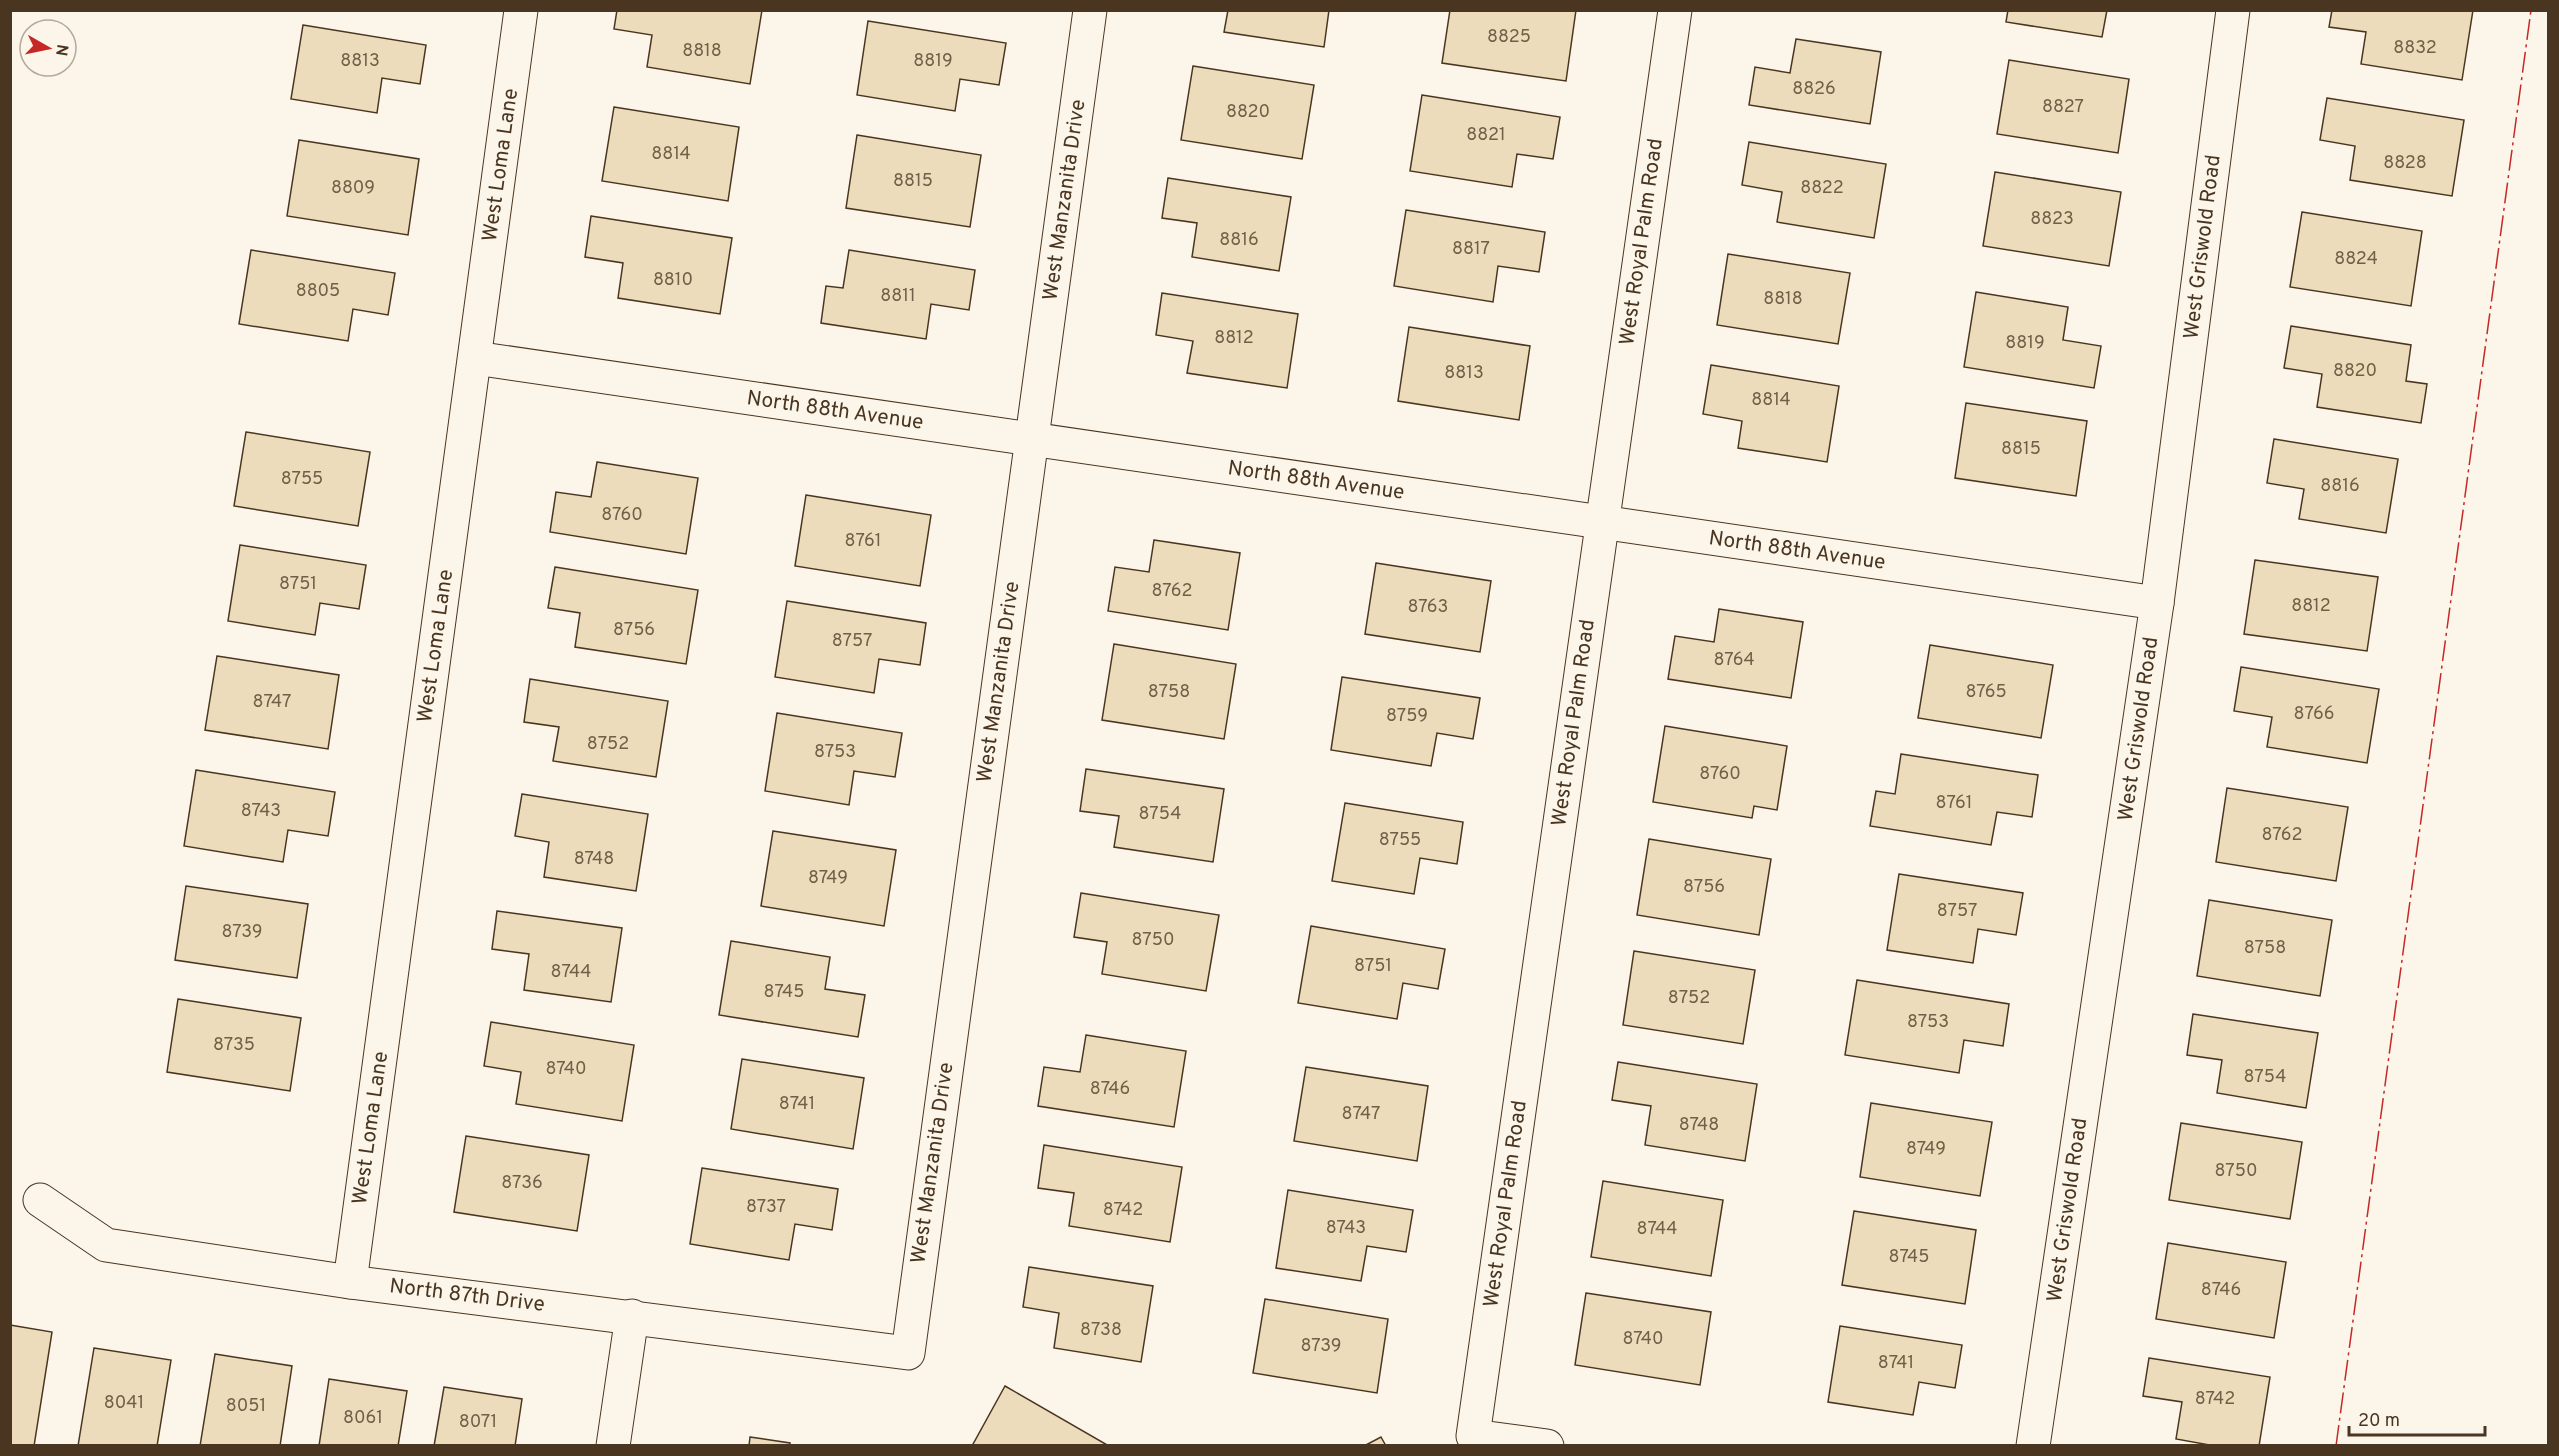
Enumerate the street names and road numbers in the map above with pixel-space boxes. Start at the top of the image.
street label: West Loma Lane [477,87,525,243]
street label: West Manzanita Drive [1038,98,1092,302]
street label: West Royal Palm Road [1614,137,1670,347]
street label: West Griswold Road [2178,153,2228,341]
street label: North 88th Avenue [745,385,925,437]
street label: North 88th Avenue [1226,455,1406,507]
street label: North 88th Avenue [1707,525,1887,577]
street label: West Loma Lane [412,568,460,724]
street label: West Manzanita Drive [972,580,1026,784]
street label: West Royal Palm Road [1546,618,1602,828]
street label: West Griswold Road [2113,635,2165,823]
street label: West Loma Lane [347,1050,395,1206]
street label: West Manzanita Drive [906,1061,960,1265]
street label: West Royal Palm Road [1478,1099,1534,1309]
street label: West Griswold Road [2042,1116,2094,1304]
street label: North 87th Drive [388,1273,546,1319]

